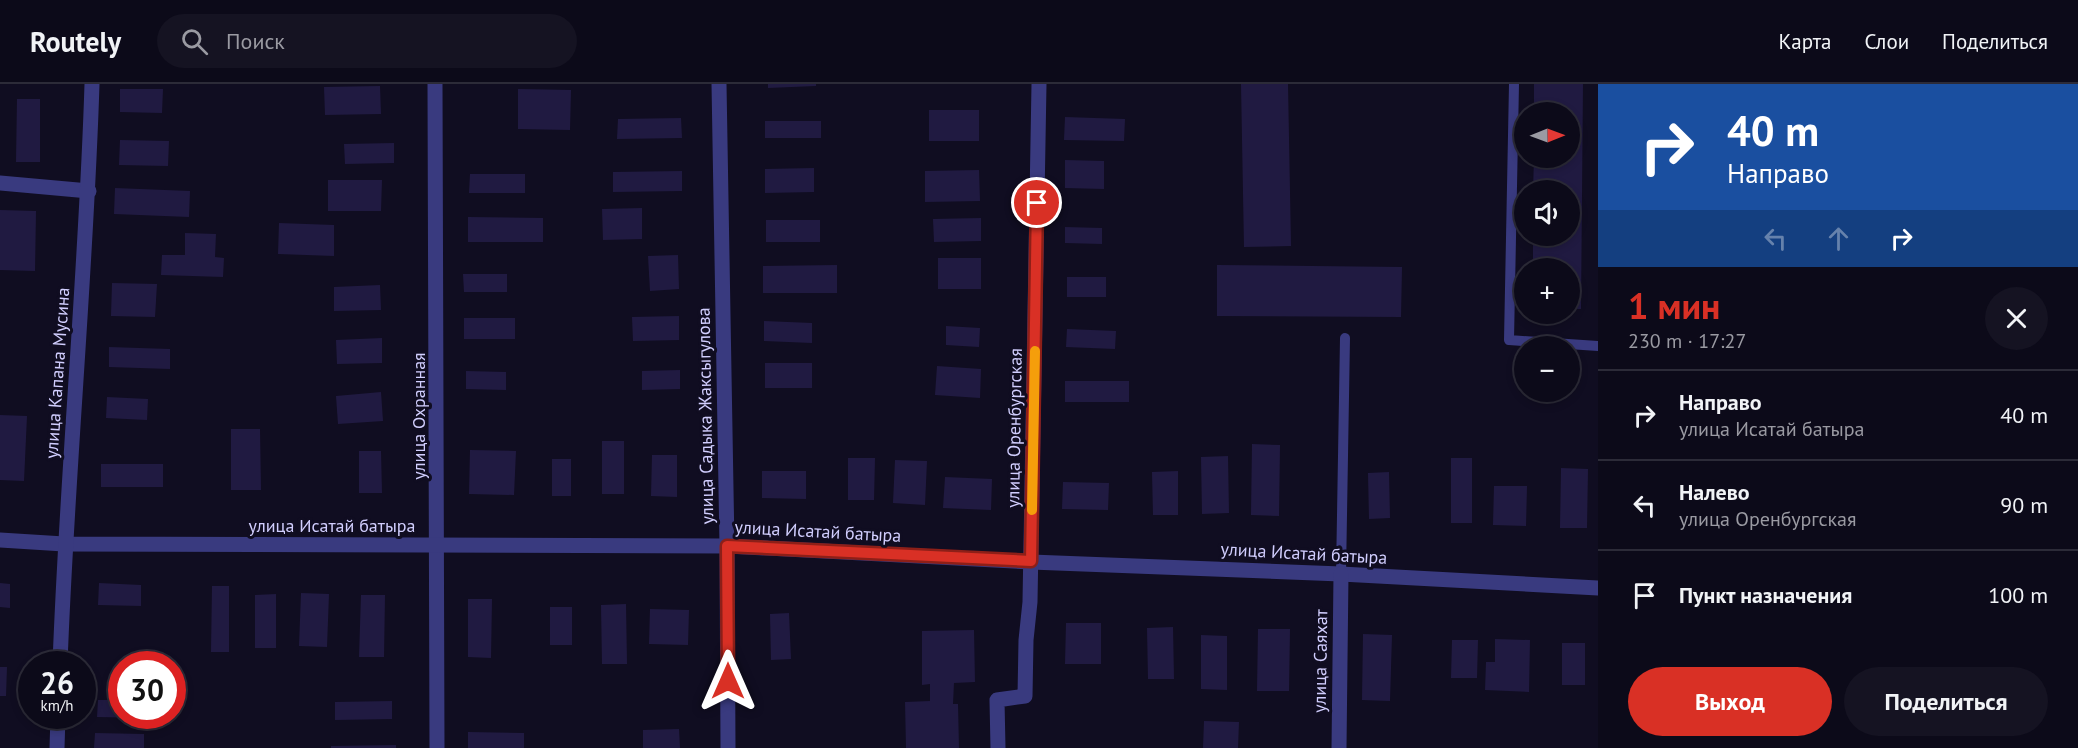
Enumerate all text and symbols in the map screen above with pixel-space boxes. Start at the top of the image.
search box [157,14,577,68]
text: Routely [30,23,121,60]
icon: search [178,25,211,58]
text: Поиск [226,27,285,55]
text: Карта [1778,28,1831,55]
text: Слои [1864,28,1909,55]
text: Поделиться [1942,28,2048,55]
north arrow [1514,102,1580,168]
map controls [1514,102,1580,402]
text: 40 m [1727,103,1819,158]
icon: right [1628,108,1706,186]
text: Направо [1727,156,1829,190]
pin [1011,177,1062,228]
button: sound [1514,180,1580,246]
icon: arrive [1020,186,1053,219]
icon: left [1759,222,1792,255]
icon: ahead [1822,222,1855,255]
icon: right [1885,222,1918,255]
button: + [1514,258,1580,324]
text: 1 мин [1628,282,1720,329]
street label: улица Капана Мусина [40,287,74,459]
button: close [1985,287,2048,350]
street label: улица Садыка Жаксыгулова [692,307,718,525]
text: 230 m · 17:27 [1628,328,1746,354]
button: − [1514,336,1580,402]
street label: улица Оренбургская [1001,348,1027,508]
street label: улица Охранная [407,352,430,480]
text: Направо [1679,388,1762,416]
icon: right [1628,399,1661,432]
text: 40 m [2000,401,2048,429]
text: улица Исатай батыра [1679,416,1864,442]
text: Налево [1679,478,1750,506]
icon: left [1628,489,1661,522]
text: 90 m [2000,491,2048,519]
text: улица Оренбургская [1679,506,1856,532]
street label: улица Исатай батыра [249,514,415,537]
street label: улица Исатай батыра [734,515,902,547]
street label: улица Исатай батыра [1220,537,1388,569]
icon: arrive [1628,579,1661,612]
text: Пункт назначения [1679,581,1852,609]
text: 100 m [1988,581,2048,609]
street label: улица Саяхат [1308,608,1332,713]
position arrow [696,649,760,713]
speed limit sign: 30 [108,651,186,729]
text: 26 [40,663,74,702]
button: Выход [1628,667,1832,736]
button: Поделиться [1844,667,2048,736]
text: km/h [41,696,73,715]

